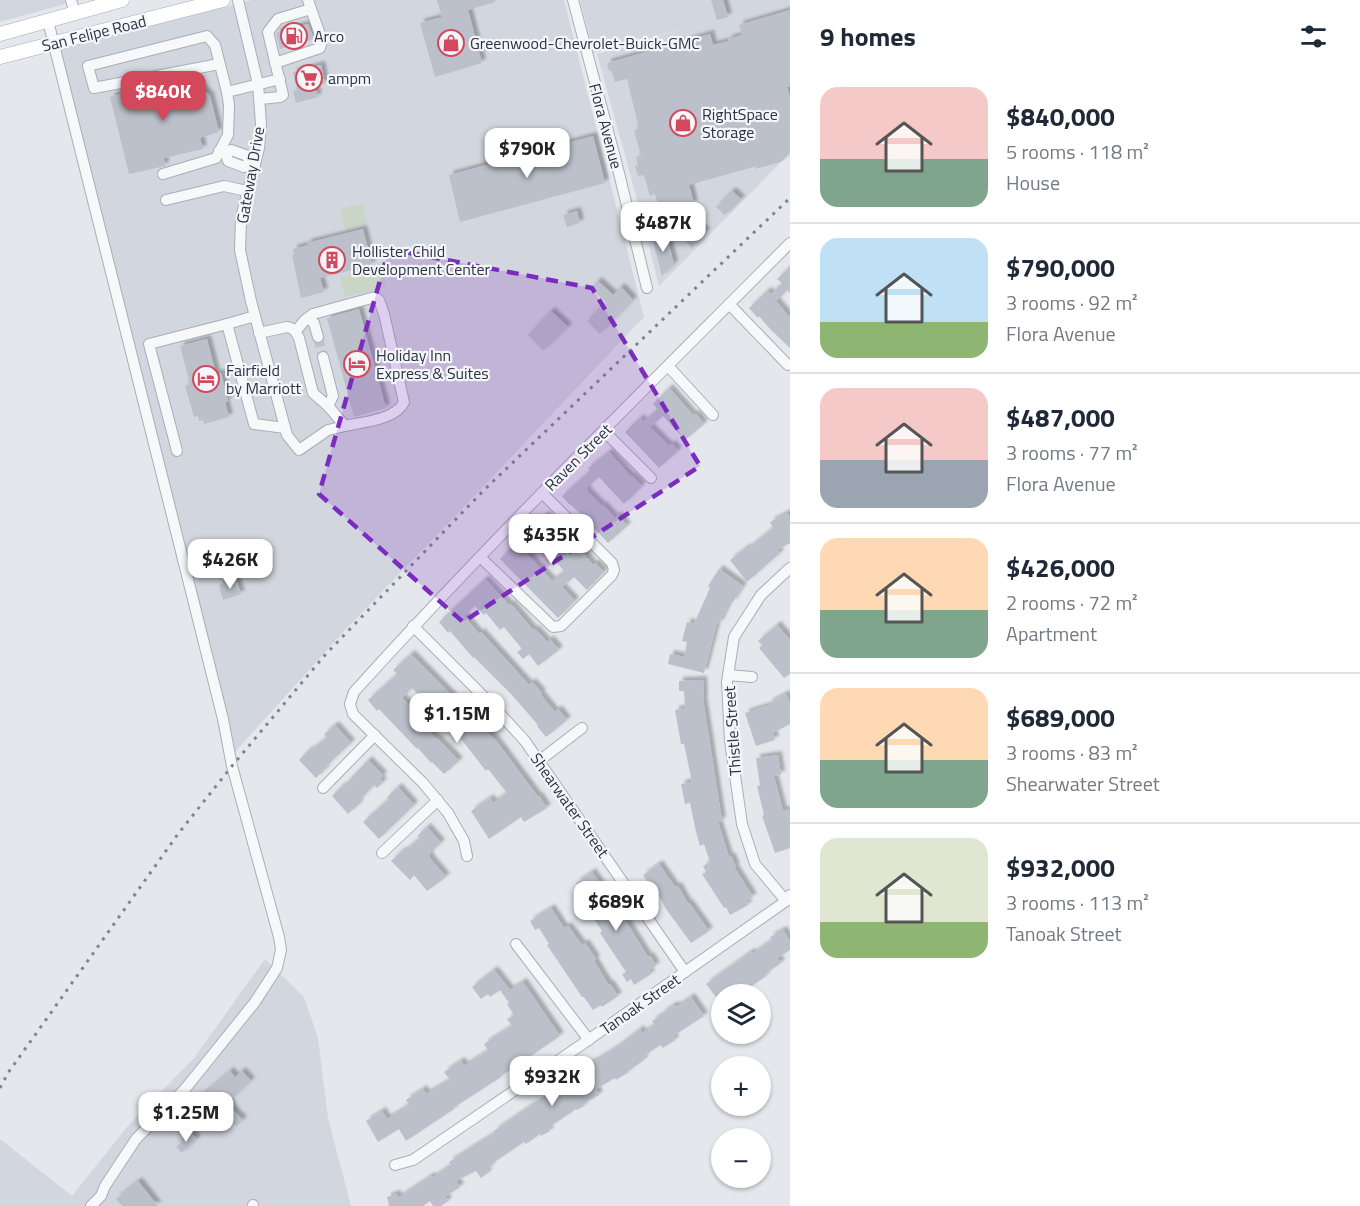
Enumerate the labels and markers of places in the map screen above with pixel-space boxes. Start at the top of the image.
fuel station icon: Arco [279,21,309,51]
place label: Arco [314,24,344,48]
shop icon: Greenwood-Chevrolet-Buick-GMC [436,28,466,58]
place label: Greenwood-Chevrolet-Buick-GMC [470,31,700,55]
supermarket icon: ampm [294,63,324,93]
place label: ampm [328,66,371,90]
pin: $840K [121,71,205,122]
place label: RightSpace Storage [702,102,778,144]
shop icon: RightSpace Storage [668,108,698,138]
pin: $790K [485,128,569,179]
pin: $487K [621,202,705,253]
place label: Hollister Child Development Center [352,239,490,281]
building icon: Hollister Child Development Center [317,245,347,275]
place label: Holiday Inn Express & Suites [376,343,489,385]
hotel icon: Holiday Inn Express & Suites [342,349,372,379]
place label: Fairfield by Marriott [226,358,302,400]
hotel icon: Fairfield by Marriott [191,364,221,394]
pin: $435K [509,514,593,565]
pin: $426K [188,539,272,590]
pin: $1.15M [408,693,506,744]
pin: $689K [574,881,658,932]
pin: $932K [510,1056,594,1107]
pin: $1.25M [137,1092,235,1143]

